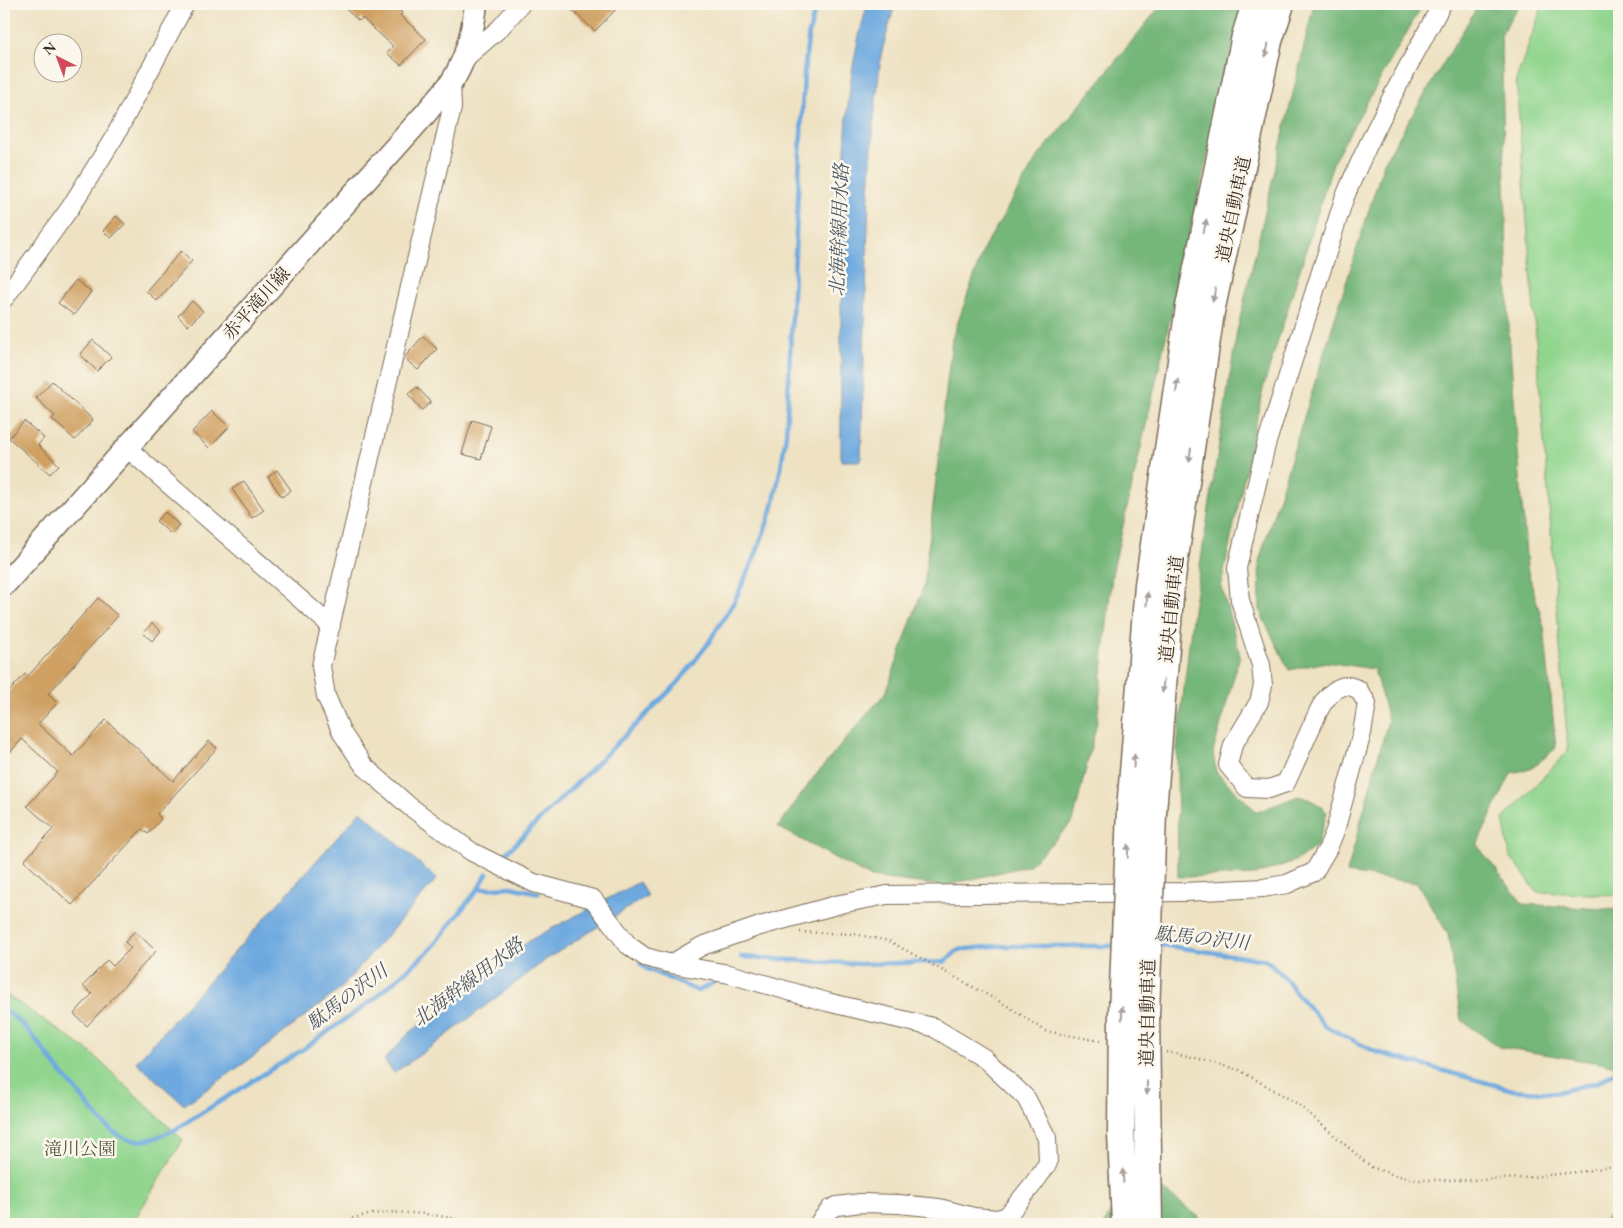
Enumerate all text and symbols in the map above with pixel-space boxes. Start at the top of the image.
north arrow [32,32,82,82]
text: N [39,37,60,59]
one-way arrow [1263,43,1271,58]
street label: 道央自動車道 [1211,154,1255,264]
water label: 北海幹線用水路 [824,161,854,297]
one-way arrow [1202,218,1210,234]
street label: 赤平滝川線 [217,262,295,344]
one-way arrow [1210,287,1218,303]
one-way arrow [1173,378,1181,394]
one-way arrow [1186,448,1194,464]
street label: 道央自動車道 [1154,554,1188,664]
one-way arrow [1143,591,1151,607]
one-way arrow [1159,679,1167,695]
one-way arrow [1130,753,1138,769]
one-way arrow [1125,842,1133,858]
water label: 駄馬の沢川 [1153,921,1253,956]
water label: 北海幹線用水路 [407,931,530,1032]
water label: 駄馬の沢川 [302,957,394,1036]
street label: 道央自動車道 [1135,959,1159,1067]
one-way arrow [1118,1005,1126,1021]
one-way arrow [1143,1080,1151,1096]
park label: 滝川公園 [44,1137,116,1160]
one-way arrow [1118,1167,1126,1183]

